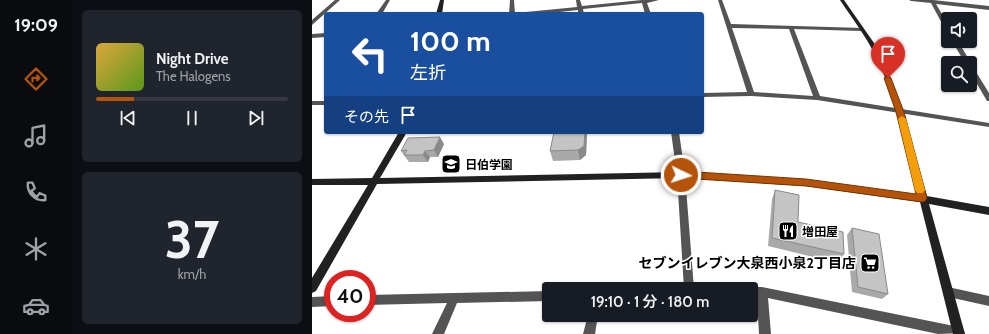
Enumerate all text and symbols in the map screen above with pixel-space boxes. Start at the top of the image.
map controls [941,12,977,92]
button: sound [941,12,977,48]
text: 19:09 [14,14,58,36]
text: 100 m [410,24,491,58]
icon: left [344,28,396,80]
pin [871,37,905,78]
icon: arrive [877,43,899,65]
text: Night Drive [156,50,229,68]
button: search [941,56,977,92]
text: 左折 [410,62,446,84]
icon: directions [22,65,50,93]
text: The Halogens [156,68,231,84]
icon: arrive [397,104,419,126]
icon: previous [117,107,139,129]
icon: pause [181,107,203,129]
icon: next [245,107,267,129]
text: その先 [344,108,389,126]
icon: music [22,122,50,150]
school or university icon: 日伯学園 [440,153,462,175]
position arrow [660,154,702,196]
place label: 日伯学園 [465,157,513,172]
icon: phone [22,178,50,206]
text: 37 [165,208,219,271]
restaurant icon: 増田屋 [777,220,799,242]
place label: 増田屋 [802,224,838,239]
icon: climate [22,235,50,263]
supermarket icon: セブンイレブン大泉西小泉2丁目店 [859,252,881,274]
place label: セブンイレブン大泉西小泉2丁目店 [639,254,856,272]
text: km/h [178,266,206,282]
speed limit sign: 40 [324,270,376,322]
icon: car [22,292,50,320]
text: 19:10 · 1 分 · 180 m [591,293,709,311]

